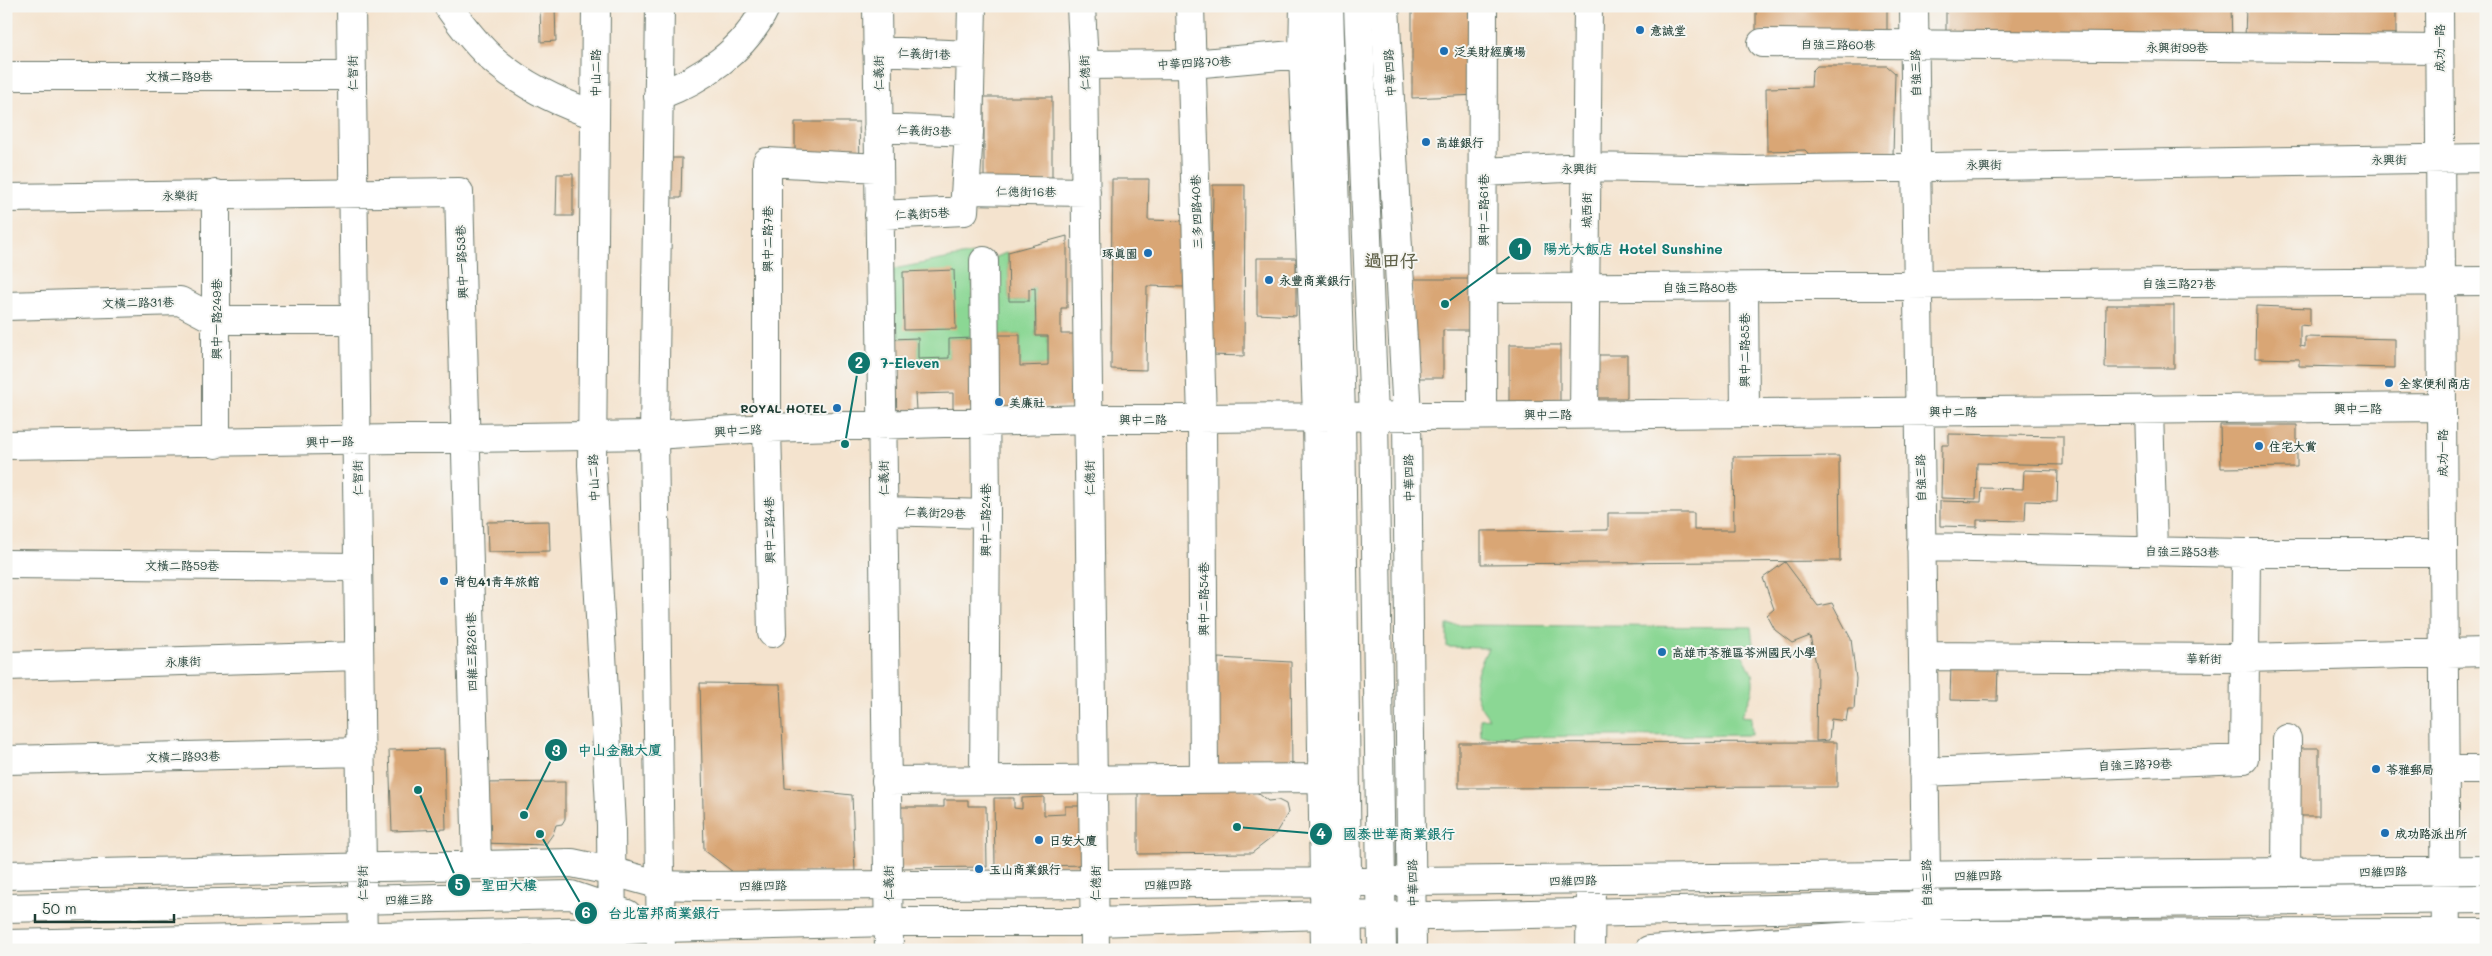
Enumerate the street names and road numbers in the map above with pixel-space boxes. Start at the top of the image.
street label: 成功一路 [2431,24,2447,72]
street label: 自強三路60巷 [1801,35,1875,53]
street label: 永興街99巷 [2146,39,2208,55]
street label: 仁義街1巷 [897,44,951,62]
street label: 中山二路 [587,49,603,97]
street label: 中華四路 [1380,49,1398,97]
street label: 自強三路 [1907,49,1923,97]
street label: 中華四路70巷 [1157,52,1231,72]
street label: 仁智街 [344,55,360,91]
street label: 仁義街 [870,55,886,91]
street label: 仁德街 [1075,55,1093,91]
street label: 文橫二路9巷 [145,68,213,84]
street label: 仁義街3巷 [896,121,952,139]
street label: 永興街 [2371,151,2407,167]
street label: 永興街 [1966,156,2002,172]
street label: 永興街 [1561,160,1597,176]
street label: 興中二路61巷 [1475,174,1491,246]
street label: 三多四路40巷 [1187,175,1205,249]
street label: 仁德街16巷 [996,182,1056,200]
street label: 永樂街 [162,187,198,203]
street label: 城西街 [1578,192,1594,228]
street label: 仁義街5巷 [894,204,950,222]
street label: 興中二路7巷 [759,206,775,272]
street label: 興中一路53巷 [452,225,470,299]
street label: 自強三路27巷 [2142,275,2216,291]
street label: 興中一路249巷 [208,279,224,359]
street label: 自強三路80巷 [1663,279,1737,295]
street label: 文橫二路31巷 [102,293,174,311]
street label: 興中二路85巷 [1736,313,1752,387]
street label: 興中二路 [2334,400,2382,416]
street label: 興中二路 [1929,403,1977,419]
street label: 興中二路 [1524,406,1572,422]
street label: 興中二路 [1119,411,1167,427]
street label: 興中二路 [714,421,762,439]
street label: 成功一路 [2434,429,2450,477]
street label: 興中一路 [306,433,354,449]
street label: 中山二路 [584,454,602,502]
street label: 中華四路 [1400,454,1416,502]
street label: 自強三路 [1912,454,1928,502]
street label: 仁智街 [349,460,365,496]
street label: 仁義街 [875,460,891,496]
street label: 仁德街 [1081,460,1097,496]
street label: 興中二路24巷 [977,483,993,557]
street label: 興中二路4巷 [760,496,778,564]
street label: 仁義街29巷 [904,503,966,521]
street label: 自強三路53巷 [2145,542,2219,560]
street label: 文橫二路59巷 [145,557,219,573]
street label: 興中二路54巷 [1195,562,1211,636]
street label: 四維三路261巷 [462,612,480,692]
street label: 華新街 [2186,650,2222,666]
street label: 永康街 [165,652,201,670]
street label: 文橫二路93巷 [146,747,220,765]
street label: 自強三路79巷 [2098,755,2172,773]
street label: 中華四路 [1404,859,1420,907]
street label: 自強三路 [1918,859,1934,907]
street label: 四維四路 [2359,863,2407,879]
street label: 仁智街 [354,865,370,901]
street label: 仁義街 [880,865,896,901]
street label: 仁德街 [1087,865,1103,901]
street label: 四維四路 [1954,867,2002,883]
street label: 四維四路 [1549,872,1597,888]
street label: 四維四路 [1144,876,1192,892]
street label: 四維四路 [739,877,787,893]
street label: 四維三路 [385,891,433,907]

